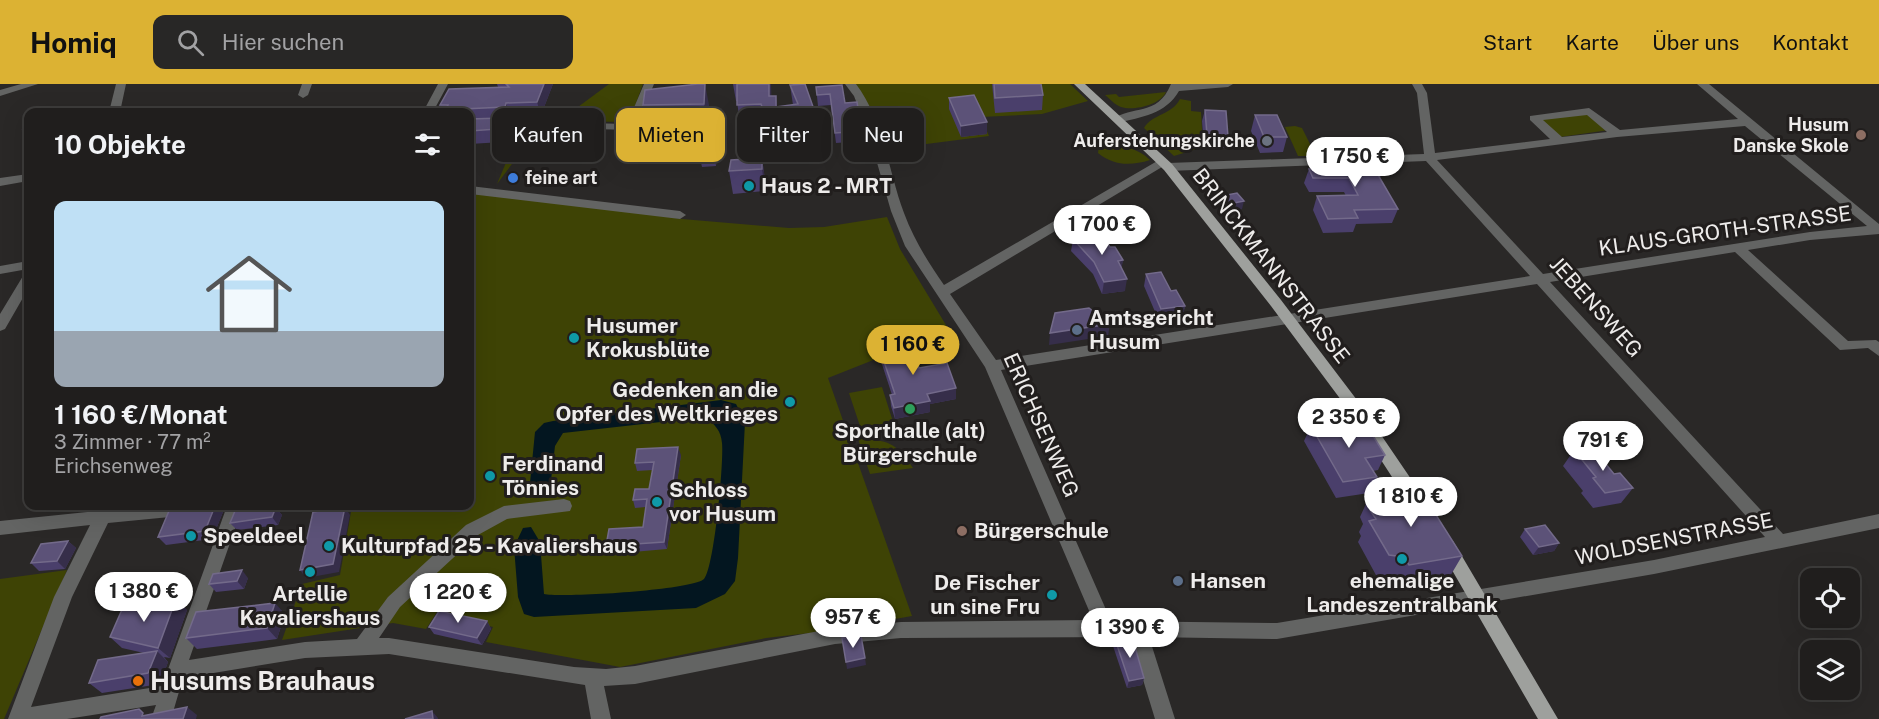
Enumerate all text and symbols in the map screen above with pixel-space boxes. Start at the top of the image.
search box [153,15,573,69]
text: Homiq [30,26,117,59]
icon: search [174,26,207,59]
text: Hier suchen [222,29,344,55]
text: Start [1483,30,1532,55]
text: Karte [1565,30,1619,55]
text: Über uns [1652,30,1739,55]
text: Kontakt [1772,30,1849,55]
chip: Kaufen [492,108,604,162]
chip: Mieten [616,108,725,162]
chip: Filter [737,108,831,162]
chip: Neu [843,108,924,162]
place label: Husum Danske Skole [1733,114,1849,156]
icon: filters [411,128,444,161]
marker: Husum Danske Skole [1854,128,1868,142]
text: 10 Objekte [54,129,186,160]
place label: Auferstehungskirche [1073,130,1255,151]
marker: Auferstehungskirche [1260,134,1274,148]
pin: 1 750 € [1300,137,1410,188]
text: 1 750 € [1320,144,1390,168]
street label: BRINCKMANNSTRASSE [1188,163,1355,368]
place label: feine art [525,167,597,188]
marker: feine art [506,171,520,185]
place label: Haus 2 - MRT [761,173,892,198]
marker: Haus 2 - MRT [742,179,756,193]
street label: KLAUS-GROTH-STRASSE [1597,200,1853,261]
pin: 1 700 € [1047,205,1157,256]
text: 1 700 € [1068,212,1136,236]
icon: home [195,240,303,348]
street label: JEBENSWEG [1545,251,1648,362]
place label: Amtsgericht Husum [1089,305,1214,354]
place label: Husumer Krokusblüte [586,313,710,362]
marker: Amtsgericht Husum [1070,323,1084,337]
pin: 1 160 € [858,325,968,376]
marker: Husumer Krokusblüte [567,331,581,345]
text: 1 160 € [880,332,946,356]
street label: ERICHSENWEG [998,349,1084,501]
place label: Gedenken an die Opfer des Weltkrieges [555,377,778,426]
marker: Gedenken an die Opfer des Weltkrieges [783,395,797,409]
pin: 2 350 € [1294,398,1404,449]
text: 1 160 €/Monat [54,399,228,430]
marker: Sporthalle (alt) Bürgerschule [903,402,917,416]
text: 2 350 € [1312,405,1386,429]
place label: Sporthalle (alt) Bürgerschule [834,418,986,467]
pin: 791 € [1561,421,1645,472]
text: 791 € [1577,428,1629,452]
text: 3 Zimmer · 77 m² [54,430,211,454]
place label: Ferdinand Tönnies [502,451,603,500]
text: Erichsenweg [54,454,173,478]
marker: Ferdinand Tönnies [483,469,497,483]
place label: Schloss vor Husum [669,477,776,526]
pin: 1 810 € [1356,477,1466,528]
text: 1 810 € [1378,484,1444,508]
marker: Schloss vor Husum [650,495,664,509]
street label: WOLDSENSTRASSE [1573,507,1775,570]
place label: Bürgerschule [974,518,1109,543]
place label: Speeldeel [203,523,305,548]
marker: Bürgerschule [955,524,969,538]
marker: Speeldeel [184,529,198,543]
place label: Kulturpfad 25 - Kavaliershaus [341,533,638,558]
marker: Kulturpfad 25 - Kavaliershaus [322,539,336,553]
marker: ehemalige Landeszentralbank [1395,552,1409,566]
marker: Artellie Kavaliershaus [303,565,317,579]
place label: Hansen [1190,568,1266,593]
place label: ehemalige Landeszentralbank [1306,568,1498,617]
map controls [1800,568,1860,700]
button: locate [1800,568,1860,628]
place label: De Fischer un sine Fru [930,570,1040,619]
pin: 1 380 € [89,572,199,623]
pin: 1 220 € [403,573,513,624]
marker: Hansen [1171,574,1185,588]
text: 1 380 € [109,579,179,603]
text: 1 220 € [424,580,492,604]
place label: Artellie Kavaliershaus [240,581,380,630]
marker: De Fischer un sine Fru [1045,588,1059,602]
pin: 957 € [811,598,895,649]
text: 957 € [825,605,881,629]
pin: 1 390 € [1075,608,1185,659]
text: 1 390 € [1095,615,1165,639]
button: layers [1800,640,1860,700]
place label: Husums Brauhaus [150,665,375,696]
marker: Husums Brauhaus [131,674,145,688]

